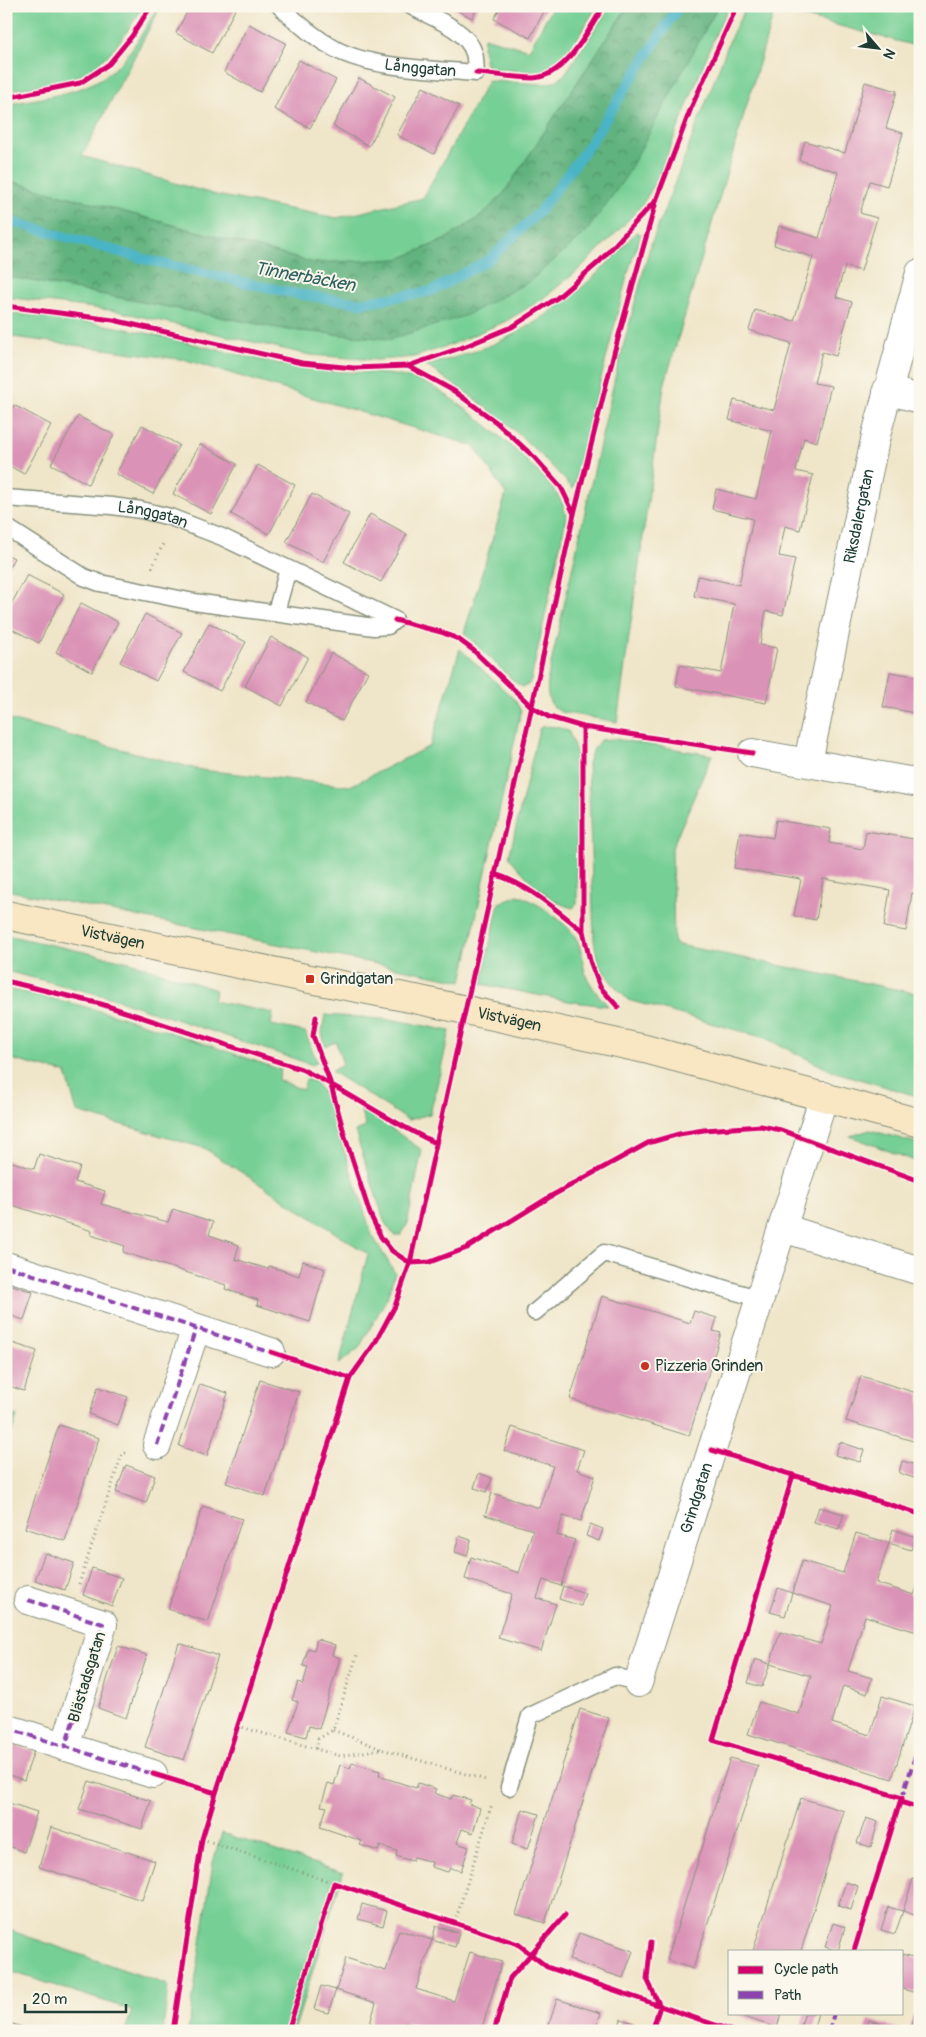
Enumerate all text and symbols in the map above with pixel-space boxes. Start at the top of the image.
north arrow [854,22,904,72]
text: N [879,46,899,62]
street label: Långgatan [383,54,457,81]
water label: Tinnerbäcken [253,257,358,297]
street label: Riksdalergatan [840,467,879,565]
street label: Långgatan [116,497,191,533]
street label: Vistvägen [79,921,147,954]
place label: Grindgatan [320,969,393,989]
marker: Grindgatan [304,973,316,985]
street label: Vistvägen [475,1003,543,1036]
place label: Pizzeria Grinden [655,1356,763,1376]
marker: Pizzeria Grinden [639,1360,651,1372]
street label: Grindgatan [676,1460,717,1536]
street label: Blästadsgatan [64,1629,110,1725]
legend [728,1950,904,2014]
text: Cycle path [774,1960,838,1979]
scale bar [25,1982,126,2014]
text: Path [774,1986,801,2005]
text: 20 m [32,1990,67,2009]

